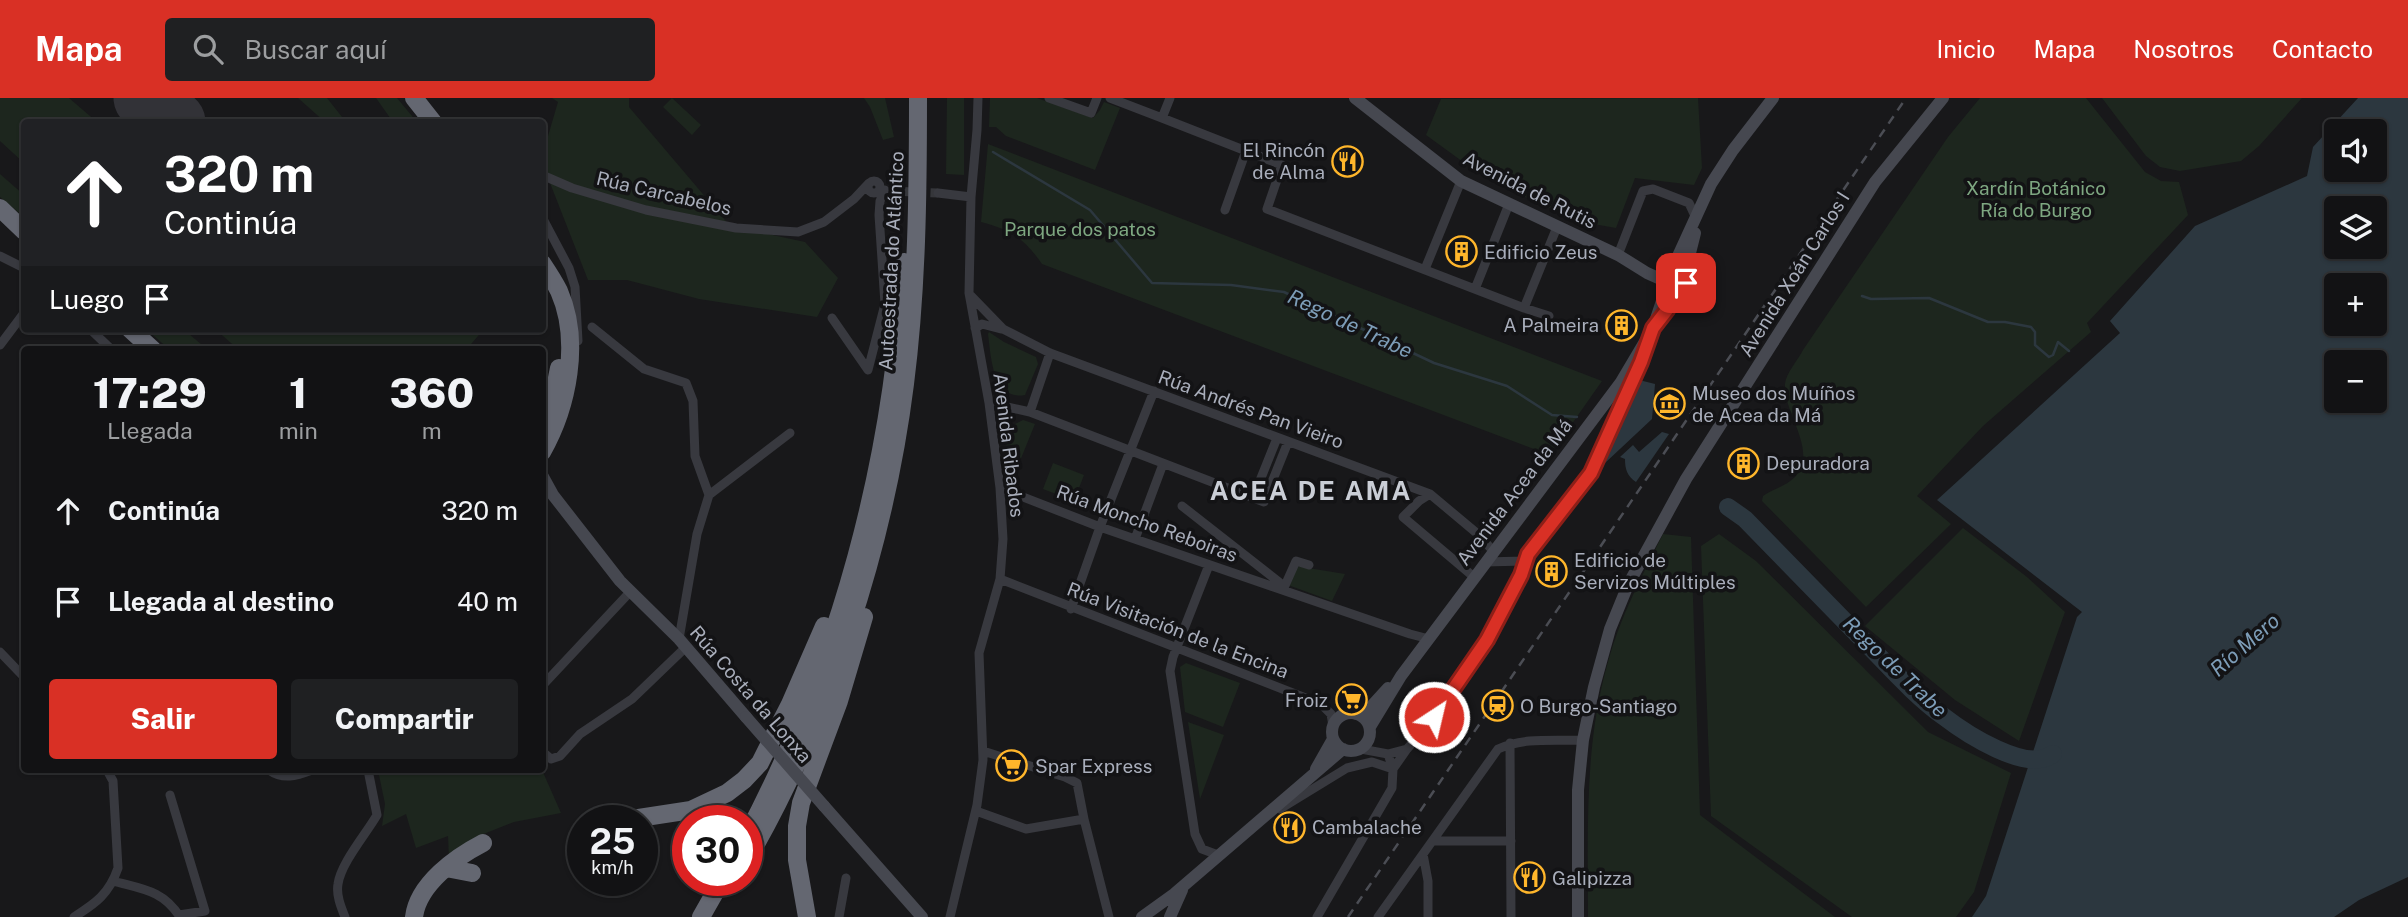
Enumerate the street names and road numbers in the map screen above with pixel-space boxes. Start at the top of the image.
street label: Avenida de Rutis [1460,147,1600,233]
street label: Autoestrada do Atlántico [874,151,908,371]
street label: Rúa Carcabelos [594,167,734,219]
street label: Avenida Xoán Carlos I [1734,187,1854,361]
street label: Rúa Andrés Pan Vieiro [1155,365,1347,453]
street label: Avenida Ribados [989,371,1029,519]
street label: Avenida Acea da Má [1452,415,1576,569]
street label: Rúa Moncho Reboiras [1054,480,1240,566]
street label: Rúa Visitación de la Encina [1064,578,1292,682]
street label: Rúa Costa da Lonxa [686,621,816,767]

